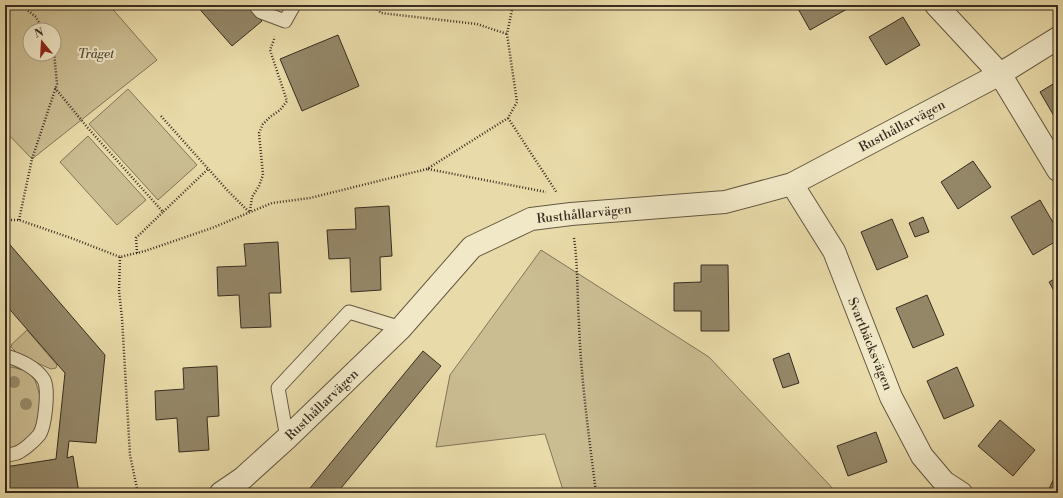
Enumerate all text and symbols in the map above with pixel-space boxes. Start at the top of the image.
north arrow [22,22,62,62]
text: N [33,25,46,41]
park label: Tråget [78,46,115,62]
street label: Rusthållarvägen [856,96,948,155]
street label: Rusthållarvägen [536,201,633,227]
street label: Svartbäcksvägen [844,295,896,393]
street label: Rusthållarvägen [282,366,362,444]

